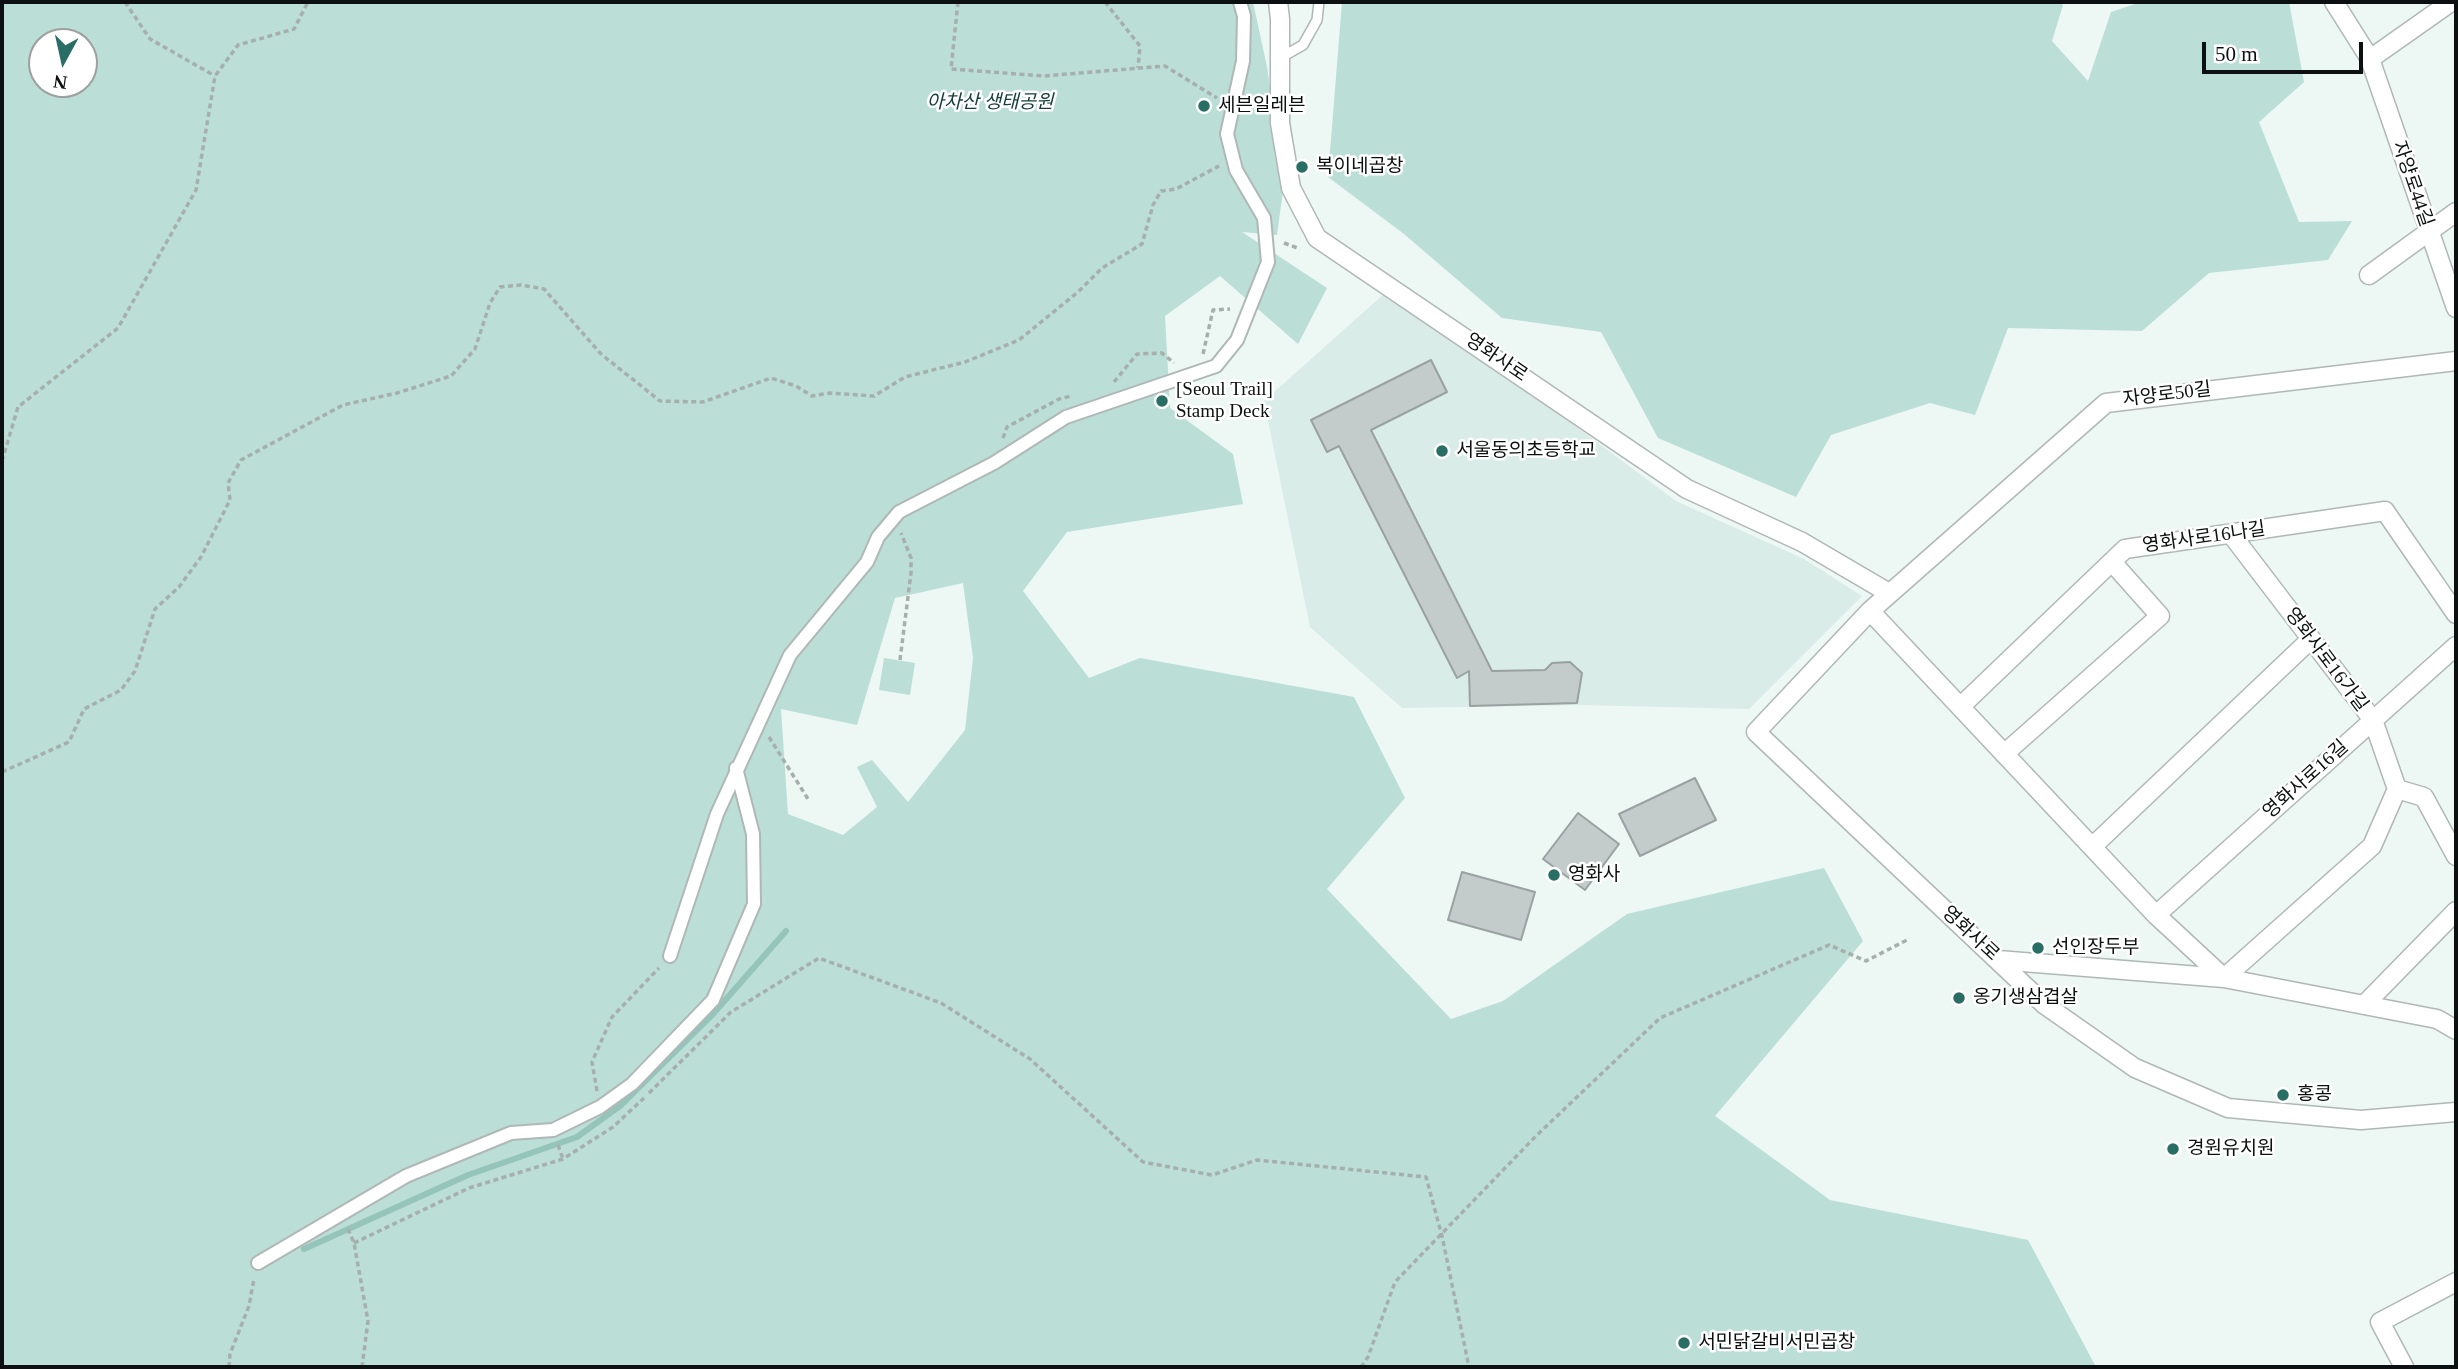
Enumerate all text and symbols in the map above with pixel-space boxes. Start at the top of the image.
north arrow [28,28,98,98]
scale bar [2206,28,2367,72]
text: 50 m [2215,42,2258,66]
text: N [52,71,69,94]
park label: 아차산 생태공원 [926,92,1054,114]
place label: 세븐일레븐 [1218,95,1305,117]
marker: 세븐일레븐 [1196,98,1212,114]
street label: 자양로44길 [2387,138,2437,230]
place label: 복이네곱창 [1316,156,1403,178]
marker: 복이네곱창 [1294,159,1310,175]
street label: 영화사로 [1461,329,1531,387]
street label: 자양로50길 [2121,378,2213,412]
place label: [Seoul Trail] Stamp Deck [1176,379,1273,423]
marker: [Seoul Trail] Stamp Deck [1154,393,1170,409]
place label: 서울동의초등학교 [1456,440,1596,462]
marker: 서울동의초등학교 [1434,443,1450,459]
street label: 영화사로16나길 [2141,518,2267,558]
street label: 영화사로16가길 [2280,604,2372,716]
street label: 영화사로16길 [2259,736,2353,824]
place label: 영화사 [1568,864,1620,886]
marker: 영화사 [1546,867,1562,883]
street label: 영화사로 [1937,902,2003,966]
place label: 선인장두부 [2052,937,2139,959]
marker: 선인장두부 [2030,940,2046,956]
place label: 옹기생삼겹살 [1973,987,2078,1009]
marker: 옹기생삼겹살 [1951,990,1967,1006]
place label: 홍콩 [2297,1084,2332,1106]
marker: 홍콩 [2275,1087,2291,1103]
place label: 경원유치원 [2187,1138,2274,1160]
marker: 경원유치원 [2165,1141,2181,1157]
place label: 서민닭갈비서민곱창 [1698,1332,1855,1354]
marker: 서민닭갈비서민곱창 [1676,1335,1692,1351]

